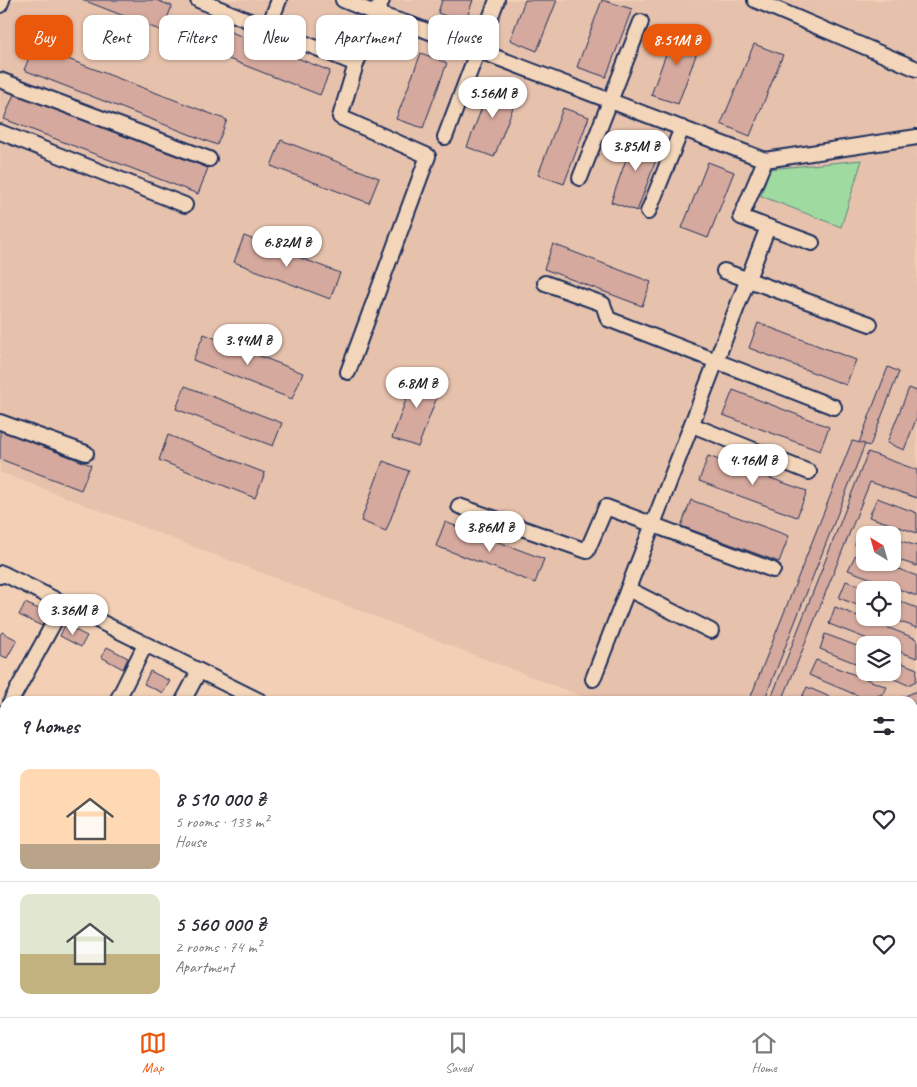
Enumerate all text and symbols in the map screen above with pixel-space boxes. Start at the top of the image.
chip: Buy [15,15,73,60]
chip: Rent [83,15,149,60]
chip: Filters [159,15,234,60]
chip: New [244,15,306,60]
chip: Apartment [316,15,418,60]
chip: House [428,15,499,60]
pin: 8.51M ₴ [631,23,723,66]
text: 8.51M ₴ [653,30,701,50]
pin: 5.56M ₴ [447,76,539,119]
text: 5.56M ₴ [469,83,517,103]
pin: 3.85M ₴ [590,130,682,172]
text: 3.85M ₴ [612,136,660,156]
pin: 6.82M ₴ [241,226,333,268]
text: 6.82M ₴ [263,232,311,252]
pin: 3.94M ₴ [202,324,294,366]
text: 3.94M ₴ [224,330,272,350]
pin: 6.8M ₴ [376,366,458,409]
text: 6.8M ₴ [397,373,437,393]
pin: 4.16M ₴ [707,444,799,486]
text: 4.16M ₴ [729,450,777,470]
pin: 3.86M ₴ [444,510,536,553]
text: 3.86M ₴ [466,517,514,537]
north arrow [856,526,901,571]
map controls [856,526,901,681]
button: locate [856,581,901,626]
pin: 3.36M ₴ [27,594,119,636]
text: 3.36M ₴ [49,600,97,620]
button: layers [856,636,901,681]
icon: filters [870,712,898,740]
text: 9 homes [20,713,79,739]
text: 8 510 000 ₴ [175,786,266,812]
icon: home [60,789,120,849]
icon: heart [870,805,898,833]
text: 5 rooms · 133 m² [175,812,269,832]
text: House [175,832,206,852]
text: 5 560 000 ₴ [175,911,266,937]
icon: home [60,914,120,974]
icon: heart [870,930,898,958]
text: 2 rooms · 74 m² [175,937,261,957]
text: Apartment [175,957,234,977]
tab: Map [139,1029,167,1076]
tab: Saved [444,1029,472,1076]
tab: Home [750,1029,778,1076]

